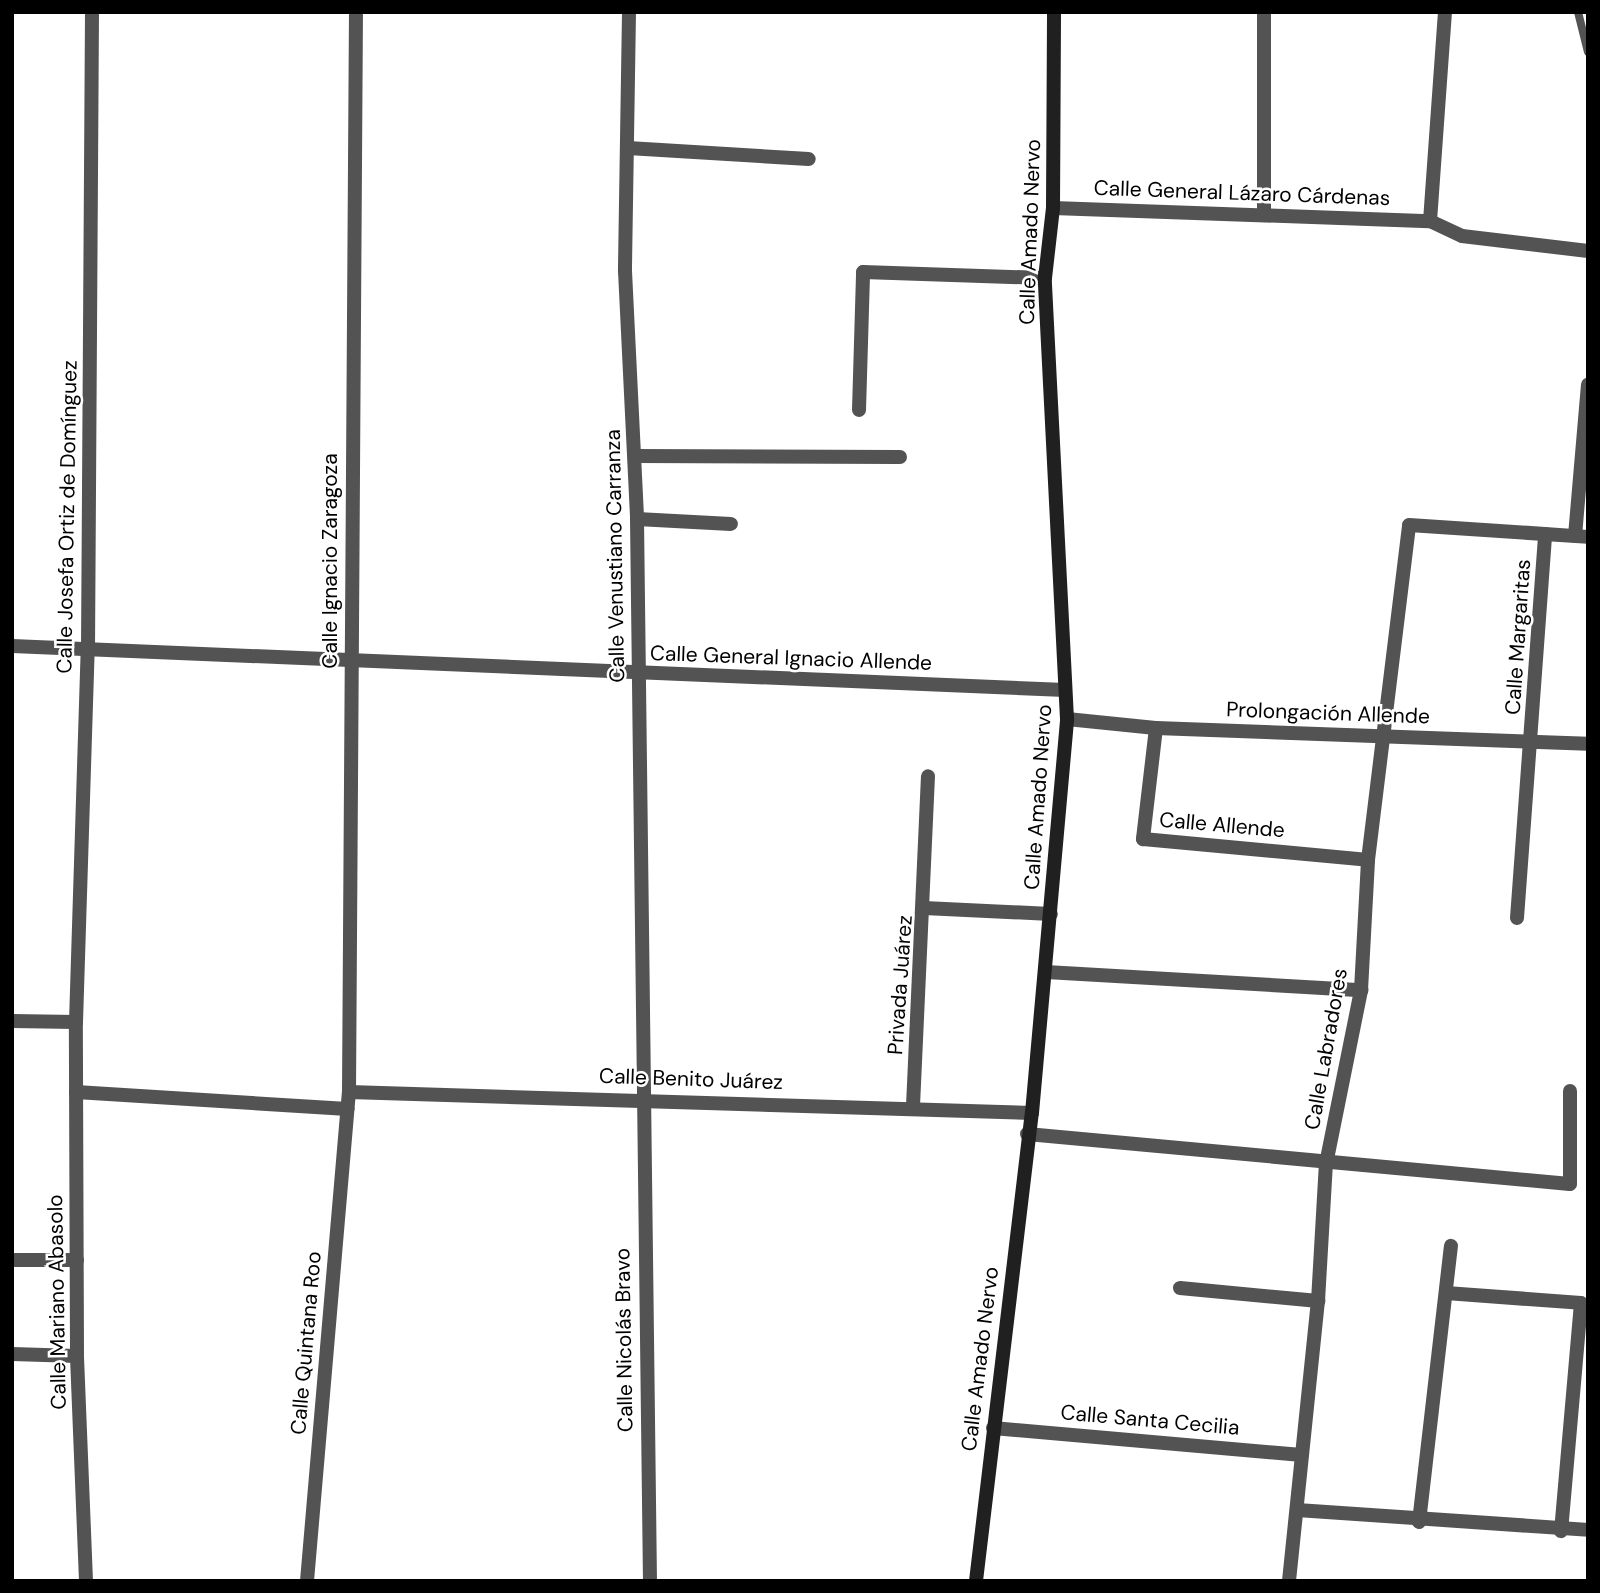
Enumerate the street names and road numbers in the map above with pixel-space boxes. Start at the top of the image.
street label: Calle Amado Nervo [1014,139,1046,325]
street label: Calle General Lázaro Cárdenas [1093,175,1391,211]
street label: Calle Josefa Ortiz de Domínguez [52,360,82,674]
street label: Calle Venustiano Carranza [600,429,630,683]
street label: Calle Ignacio Zaragoza [317,453,343,669]
street label: Calle Margaritas [1500,558,1536,716]
street label: Calle General Ignacio Allende [650,640,932,676]
street label: Prolongación Allende [1226,697,1430,729]
street label: Calle Amado Nervo [1019,703,1057,891]
street label: Calle Allende [1158,807,1286,843]
street label: Privada Juárez [883,914,917,1056]
street label: Calle Labradores [1299,966,1353,1132]
street label: Calle Benito Juárez [599,1063,783,1095]
street label: Calle Mariano Abasolo [43,1194,71,1410]
street label: Calle Nicolás Bravo [610,1248,638,1432]
street label: Calle Quintana Roo [285,1250,327,1436]
street label: Calle Amado Nervo [956,1265,1004,1453]
street label: Calle Santa Cecilia [1060,1400,1240,1440]

